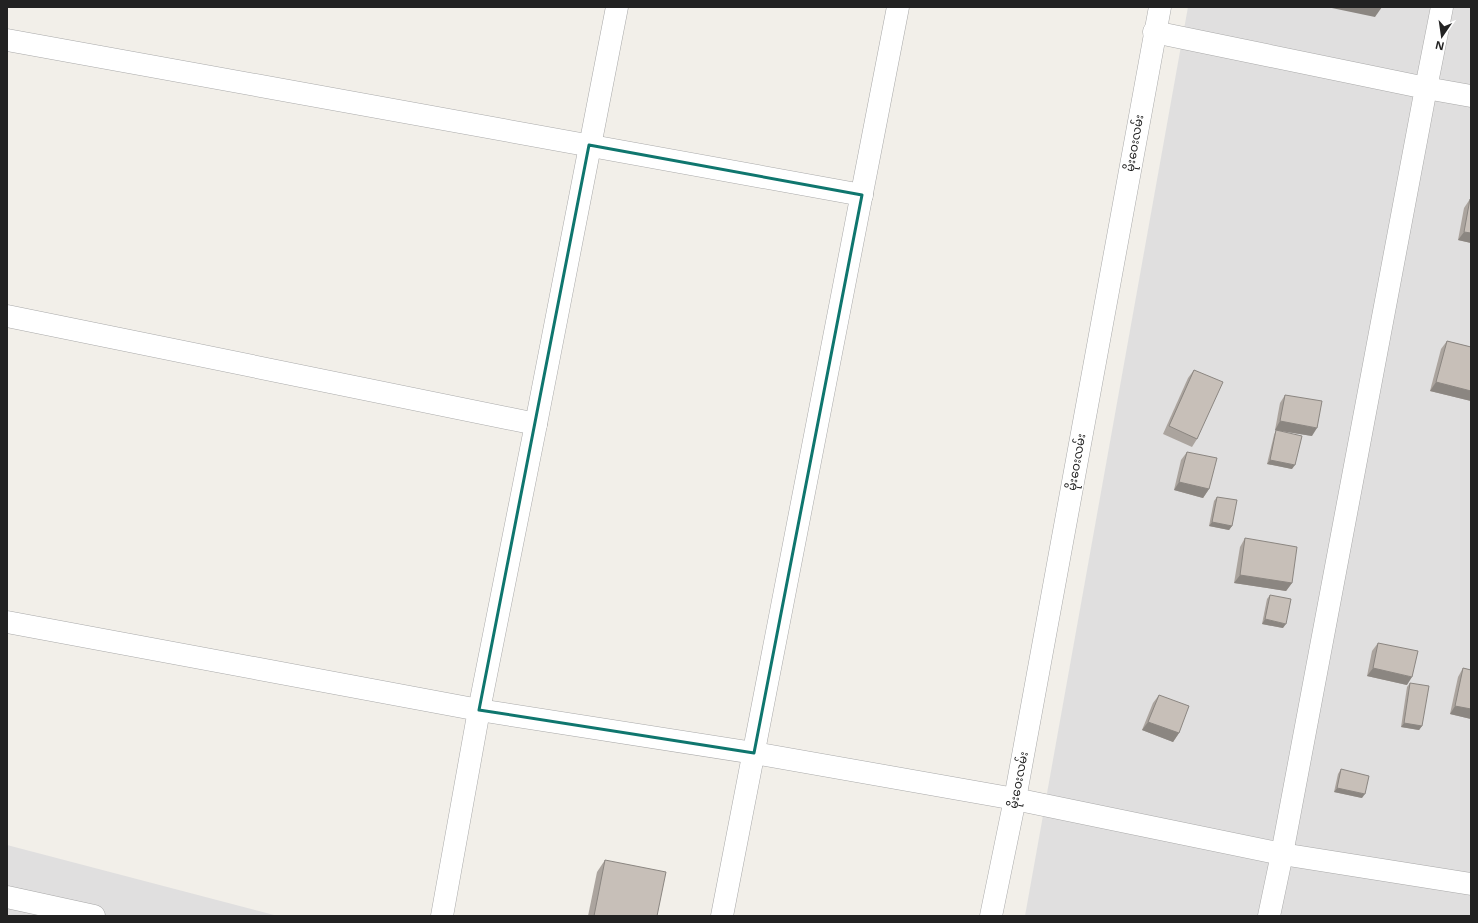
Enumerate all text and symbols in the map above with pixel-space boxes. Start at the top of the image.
north arrow [1422,16,1462,56]
text: N [1434,38,1446,55]
street label: မိုးဝေးလမ်း [1121,113,1149,173]
street label: မိုးဝေးလမ်း [1063,432,1091,492]
street label: မိုးဝေးလမ်း [1004,750,1034,810]

